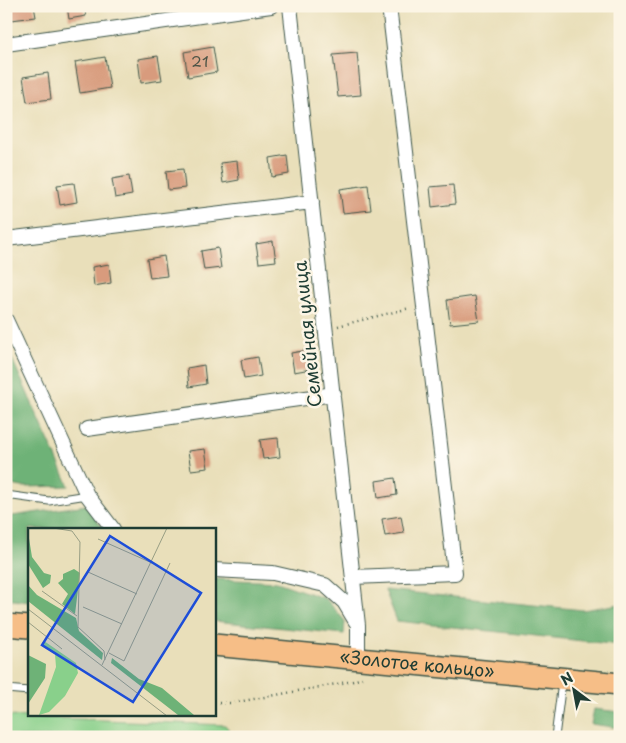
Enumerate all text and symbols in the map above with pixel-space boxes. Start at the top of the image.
house number: 21 [191,49,209,72]
street label: Семейная улица [285,259,328,409]
inset map [28,528,215,716]
street label: «Золотое кольцо» [339,642,496,684]
north arrow [548,666,598,716]
text: N [557,667,577,690]

